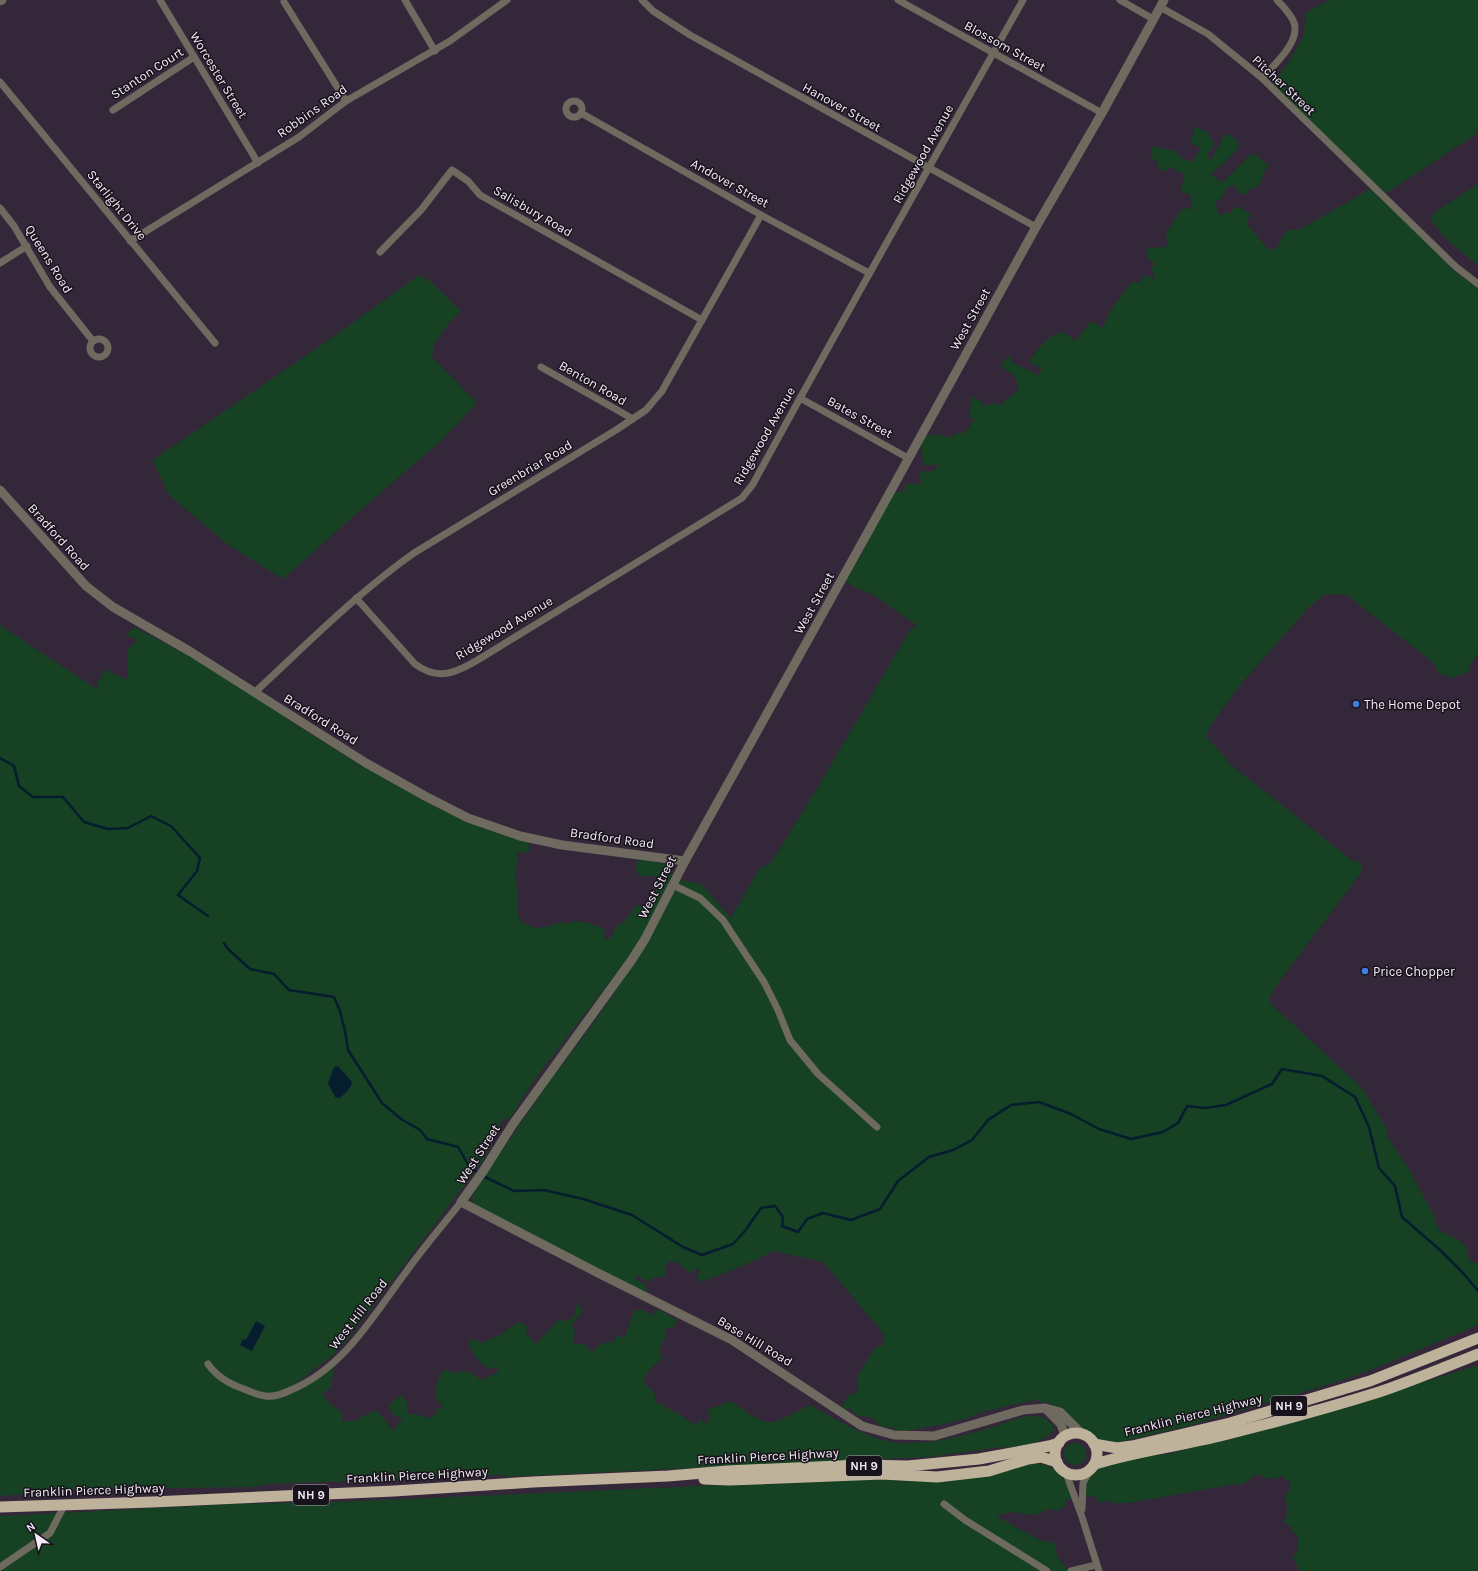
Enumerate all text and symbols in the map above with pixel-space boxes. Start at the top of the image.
street label: Blossom Street [962,17,1048,75]
street label: Worcester Street [187,29,251,121]
street label: Stanton Court [108,44,186,102]
street label: Pitcher Street [1249,52,1319,118]
street label: Hanover Street [800,79,884,135]
street label: Robbins Road [274,81,350,141]
street label: Ridgewood Avenue [890,102,957,206]
street label: Andover Street [688,155,772,211]
street label: Starlight Drive [84,167,150,243]
street label: Salisbury Road [491,182,575,240]
street label: Queens Road [22,222,76,296]
street label: West Street [947,285,993,353]
street label: Benton Road [557,358,629,408]
street label: Ridgewood Avenue [730,384,798,488]
street label: Bates Street [825,393,895,441]
street label: Greenbriar Road [485,437,575,499]
street label: Bradford Road [25,501,93,573]
street label: West Street [791,569,837,637]
street label: Ridgewood Avenue [453,593,556,663]
street label: Bradford Road [281,690,361,748]
place label: The Home Depot [1364,697,1461,712]
marker: The Home Depot [1351,699,1361,709]
street label: Bradford Road [569,825,655,851]
street label: West Street [635,853,679,921]
place label: Price Chopper [1373,964,1455,979]
marker: Price Chopper [1360,966,1370,976]
street label: West Street [453,1121,503,1187]
street label: West Hill Road [326,1276,390,1352]
street label: Base Hill Road [715,1313,795,1369]
street label: Franklin Pierce Highway [1122,1391,1264,1439]
road number: NH 9 [1271,1396,1307,1416]
street label: Franklin Pierce Highway [697,1445,839,1467]
road number: NH 9 [846,1456,882,1476]
street label: Franklin Pierce Highway [346,1464,488,1486]
street label: Franklin Pierce Highway [23,1480,165,1500]
road number: NH 9 [293,1485,329,1505]
north arrow [16,1515,56,1555]
text: N [24,1520,38,1535]

